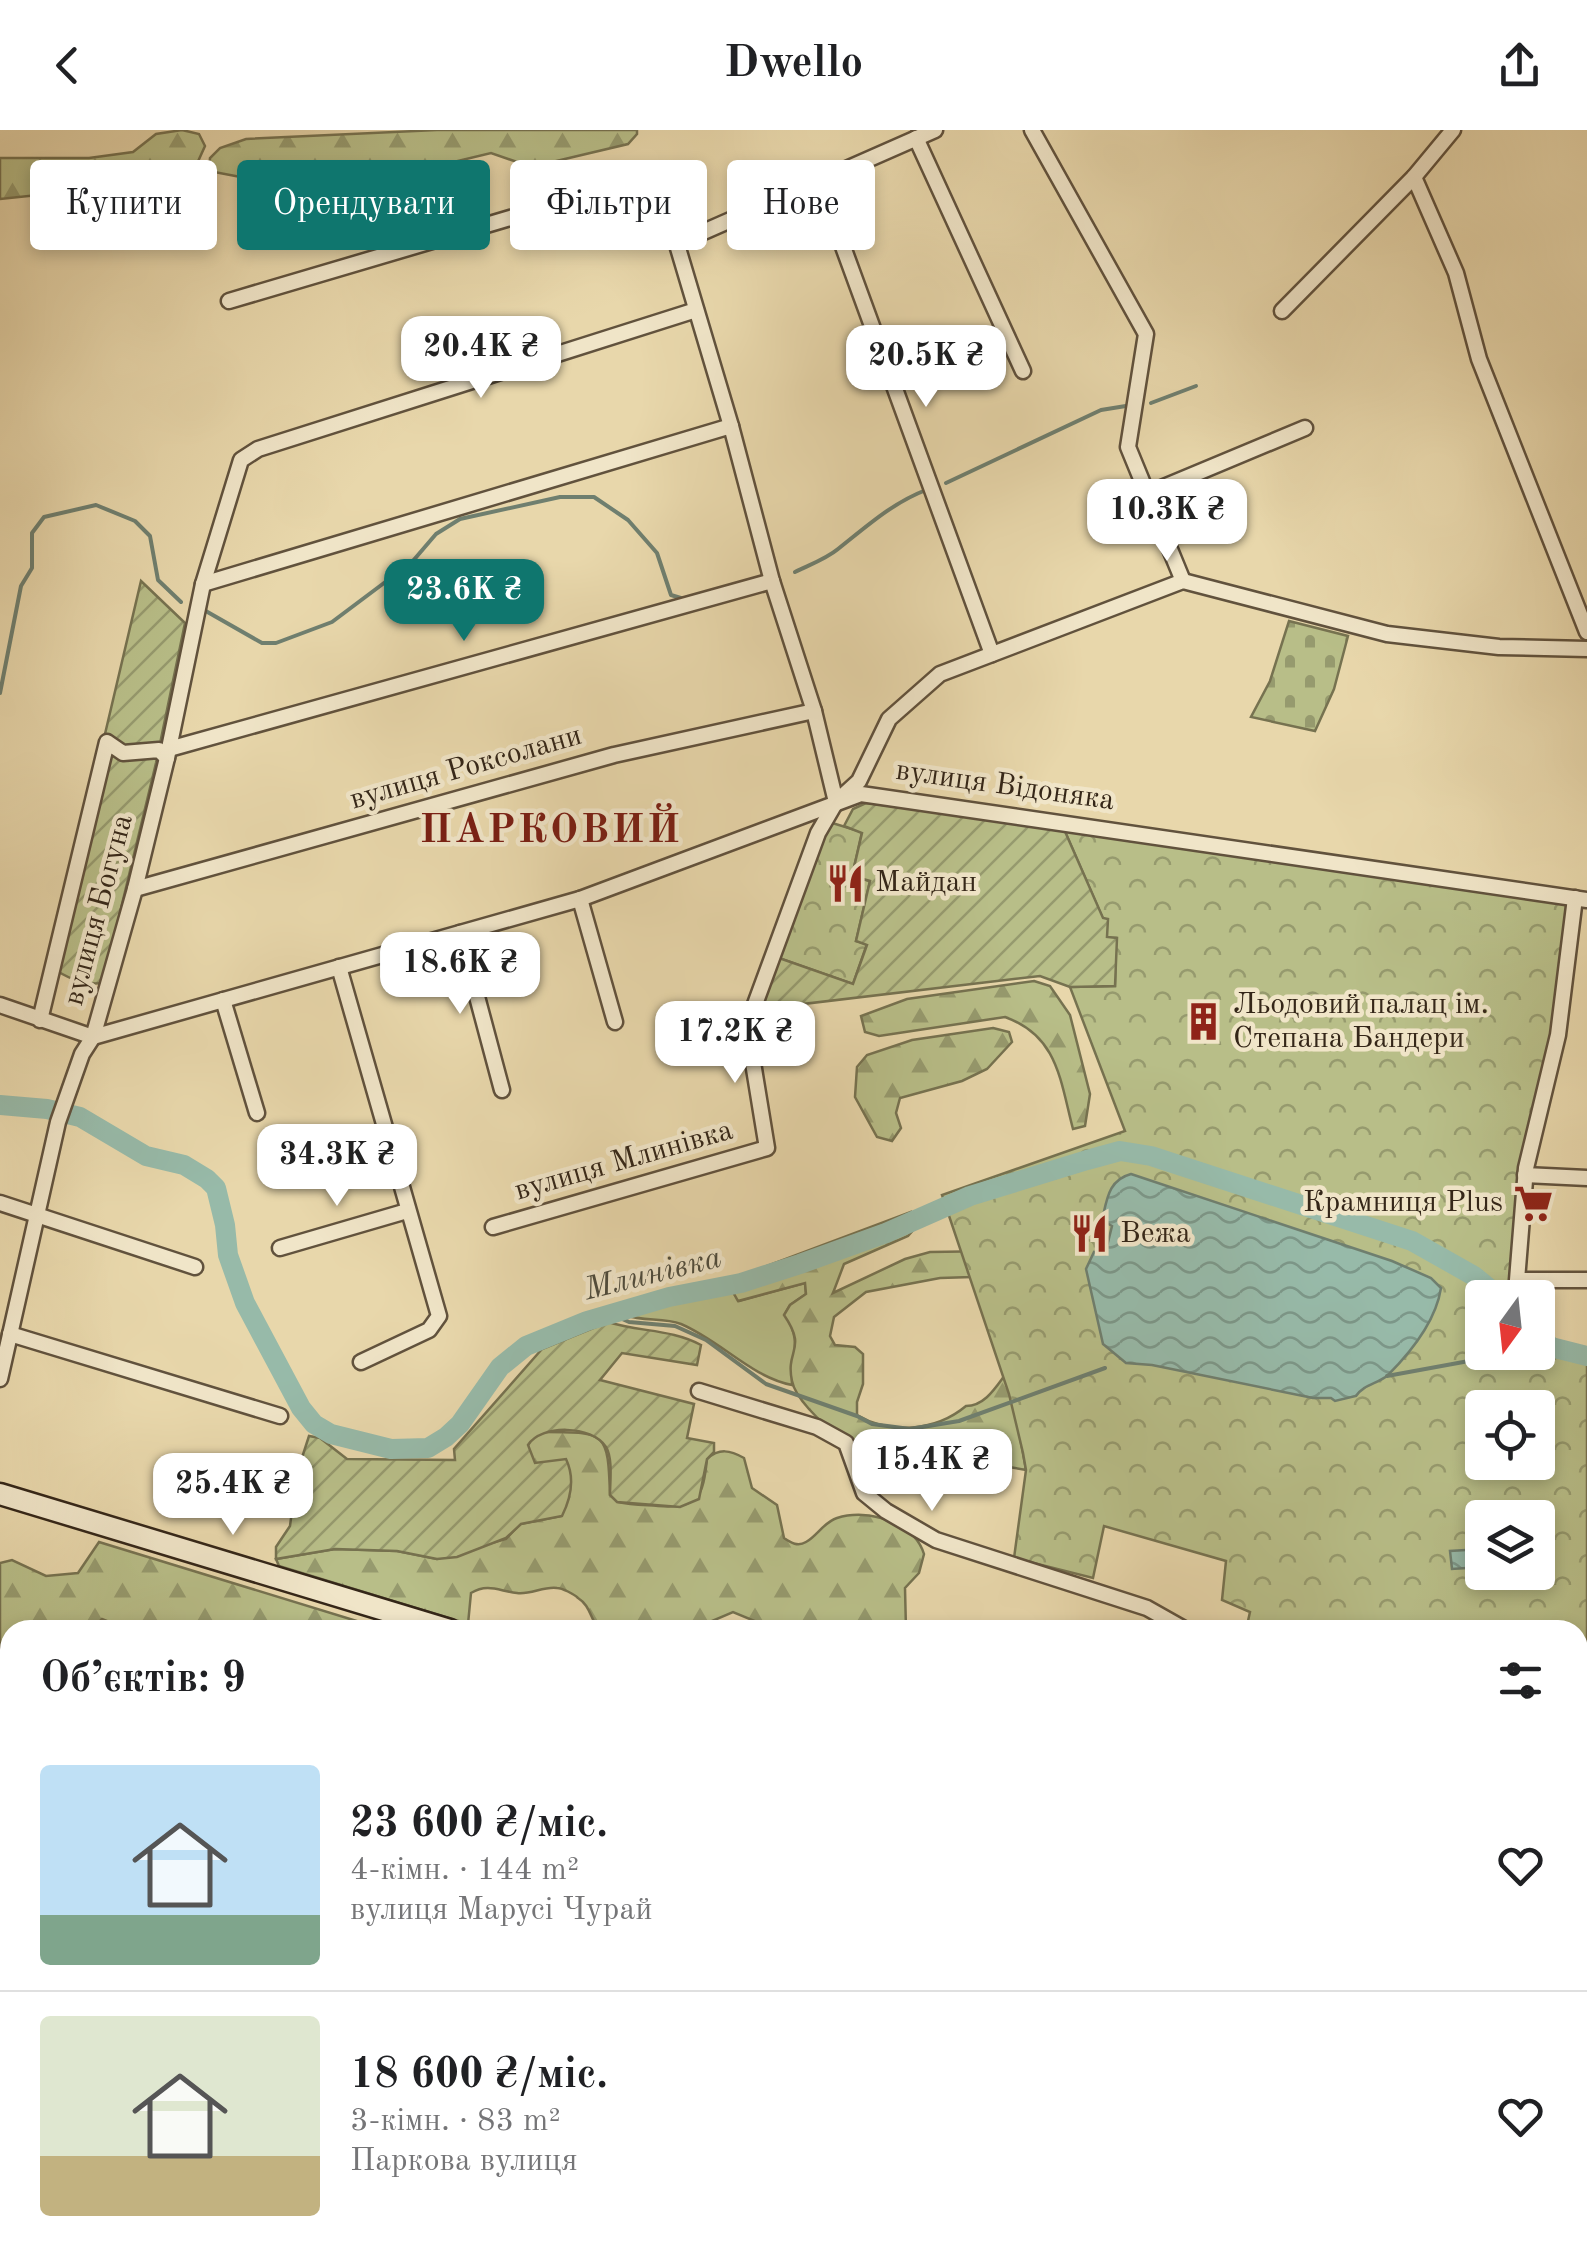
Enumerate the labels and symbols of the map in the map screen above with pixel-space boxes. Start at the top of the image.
pin: 20.4K ₴ [389,316,573,401]
pin: 20.5K ₴ [834,325,1018,410]
pin: 10.3K ₴ [1075,479,1259,564]
pin: 23.6K ₴ [372,559,556,644]
street label: вулиця Роксолани [347,721,585,815]
street label: вулиця Відоняка [894,756,1116,816]
district label: ПАРКОВИЙ [420,803,682,852]
street label: вулиця Богуна [59,811,139,1009]
restaurant icon: Майдан [824,862,866,904]
place label: Майдан [875,868,977,898]
pin: 18.6K ₴ [368,932,552,1017]
place label: Льодовий палац ім. Степана Бандери [1233,990,1489,1054]
pin: 17.2K ₴ [643,1001,827,1086]
building icon: Льодовий палац ім. Степана Бандери [1182,1001,1224,1043]
street label: вулиця Млинівка [511,1115,737,1207]
pin: 34.3K ₴ [245,1124,429,1209]
supermarket icon: Крамниця Plus [1512,1182,1554,1224]
place label: Крамниця Plus [1303,1188,1503,1218]
restaurant icon: Вежа [1069,1213,1111,1255]
place label: Вежа [1120,1219,1191,1249]
water label: Млинівка [580,1242,725,1308]
north arrow [1465,1280,1555,1370]
pin: 15.4K ₴ [840,1429,1024,1514]
pin: 25.4K ₴ [141,1453,325,1538]

